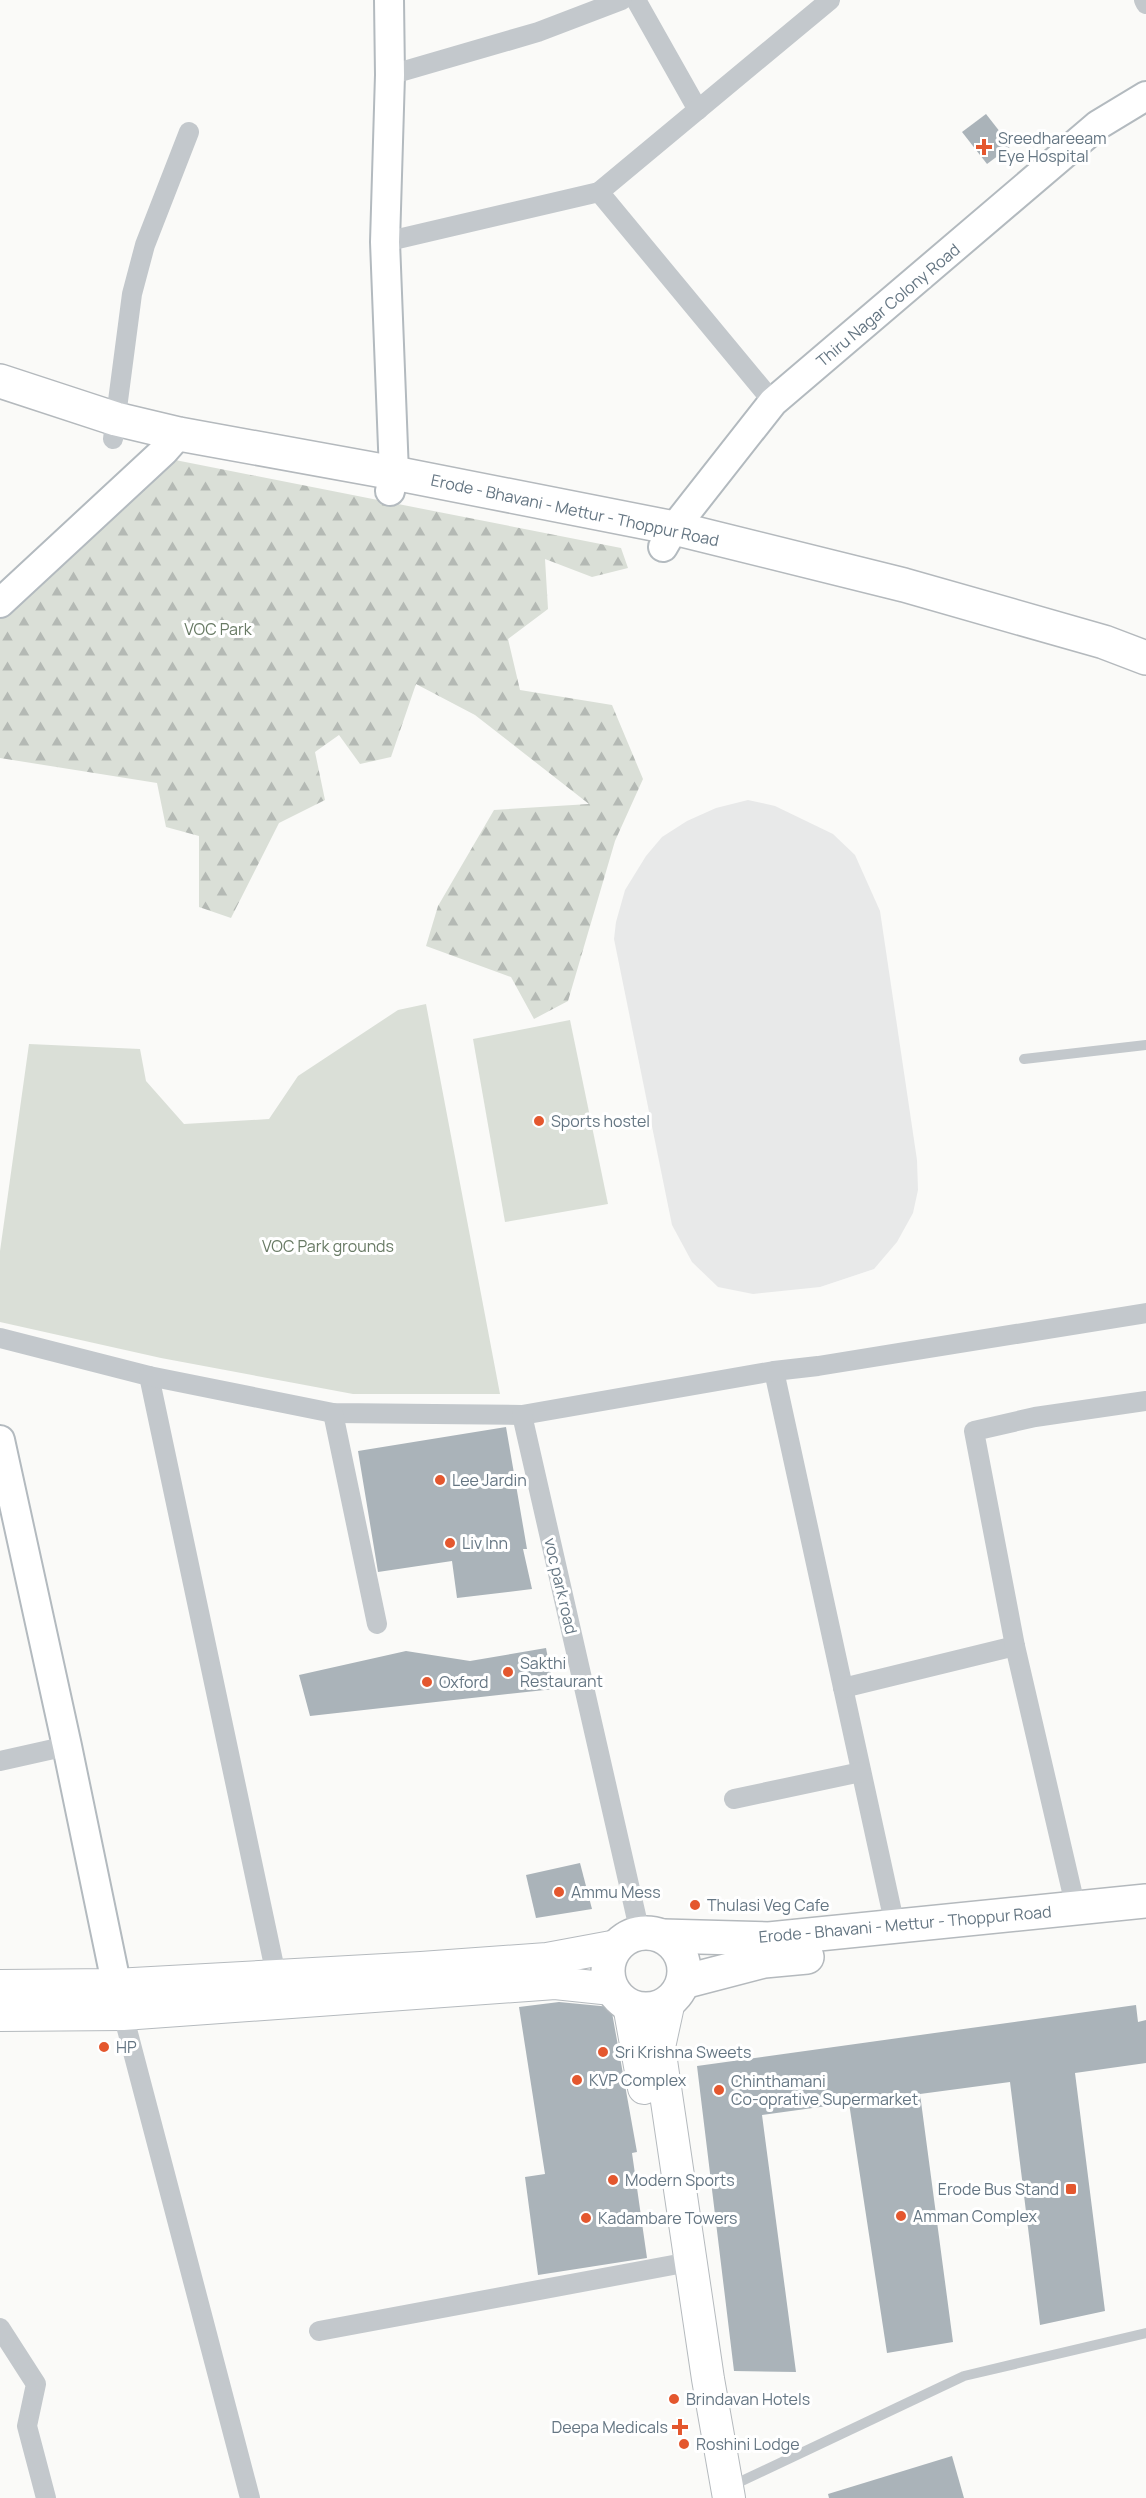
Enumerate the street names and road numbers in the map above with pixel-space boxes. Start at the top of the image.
street label: Thiru Nagar Colony Road [811,238,965,372]
street label: Erode - Bhavani - Mettur - Thoppur Road [429,469,721,551]
street label: voc park road [539,1536,583,1636]
street label: Erode - Bhavani - Mettur - Thoppur Road [758,1900,1052,1948]

